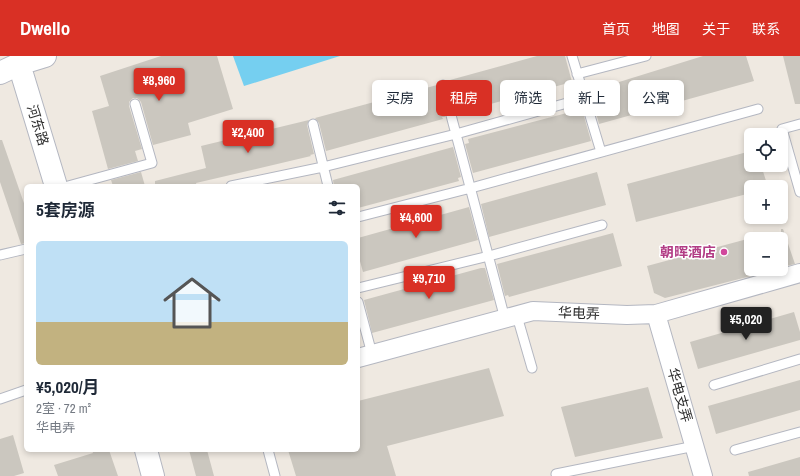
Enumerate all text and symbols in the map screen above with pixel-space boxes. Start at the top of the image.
text: Dwello [20,15,70,41]
text: 首页 [602,20,630,38]
text: 地图 [652,20,680,38]
text: 关于 [702,20,730,38]
text: 联系 [752,20,780,38]
pin: ¥8,960 [126,68,192,102]
text: ¥8,960 [143,72,175,89]
chip: 买房 [372,80,428,116]
chip: 租房 [436,80,492,116]
chip: 筛选 [500,80,556,116]
chip: 新上 [564,80,620,116]
chip: 公寓 [628,80,684,116]
street label: 河东路 [23,102,53,148]
pin: ¥2,400 [215,120,281,154]
text: ¥2,400 [232,124,264,141]
map controls [744,128,788,276]
button: locate [744,128,788,172]
button: + [744,180,788,224]
icon: filters [326,197,348,219]
text: 5套房源 [36,198,95,221]
pin: ¥4,600 [383,205,449,239]
text: ¥4,600 [400,209,432,226]
button: − [744,232,788,276]
place label: 朝晖酒店 [660,243,716,261]
marker: 朝晖酒店 [719,247,729,257]
pin: ¥9,710 [396,266,462,300]
icon: home [156,267,228,339]
text: ¥9,710 [413,270,445,287]
street label: 华电弄 [558,303,600,323]
pin: ¥5,020 [713,307,779,341]
text: ¥5,020 [730,311,762,328]
street label: 华电支弄 [664,366,696,424]
text: ¥5,020/月 [36,375,100,398]
text: 2室 · 72 m² [36,400,91,417]
text: 华电弄 [36,419,75,436]

